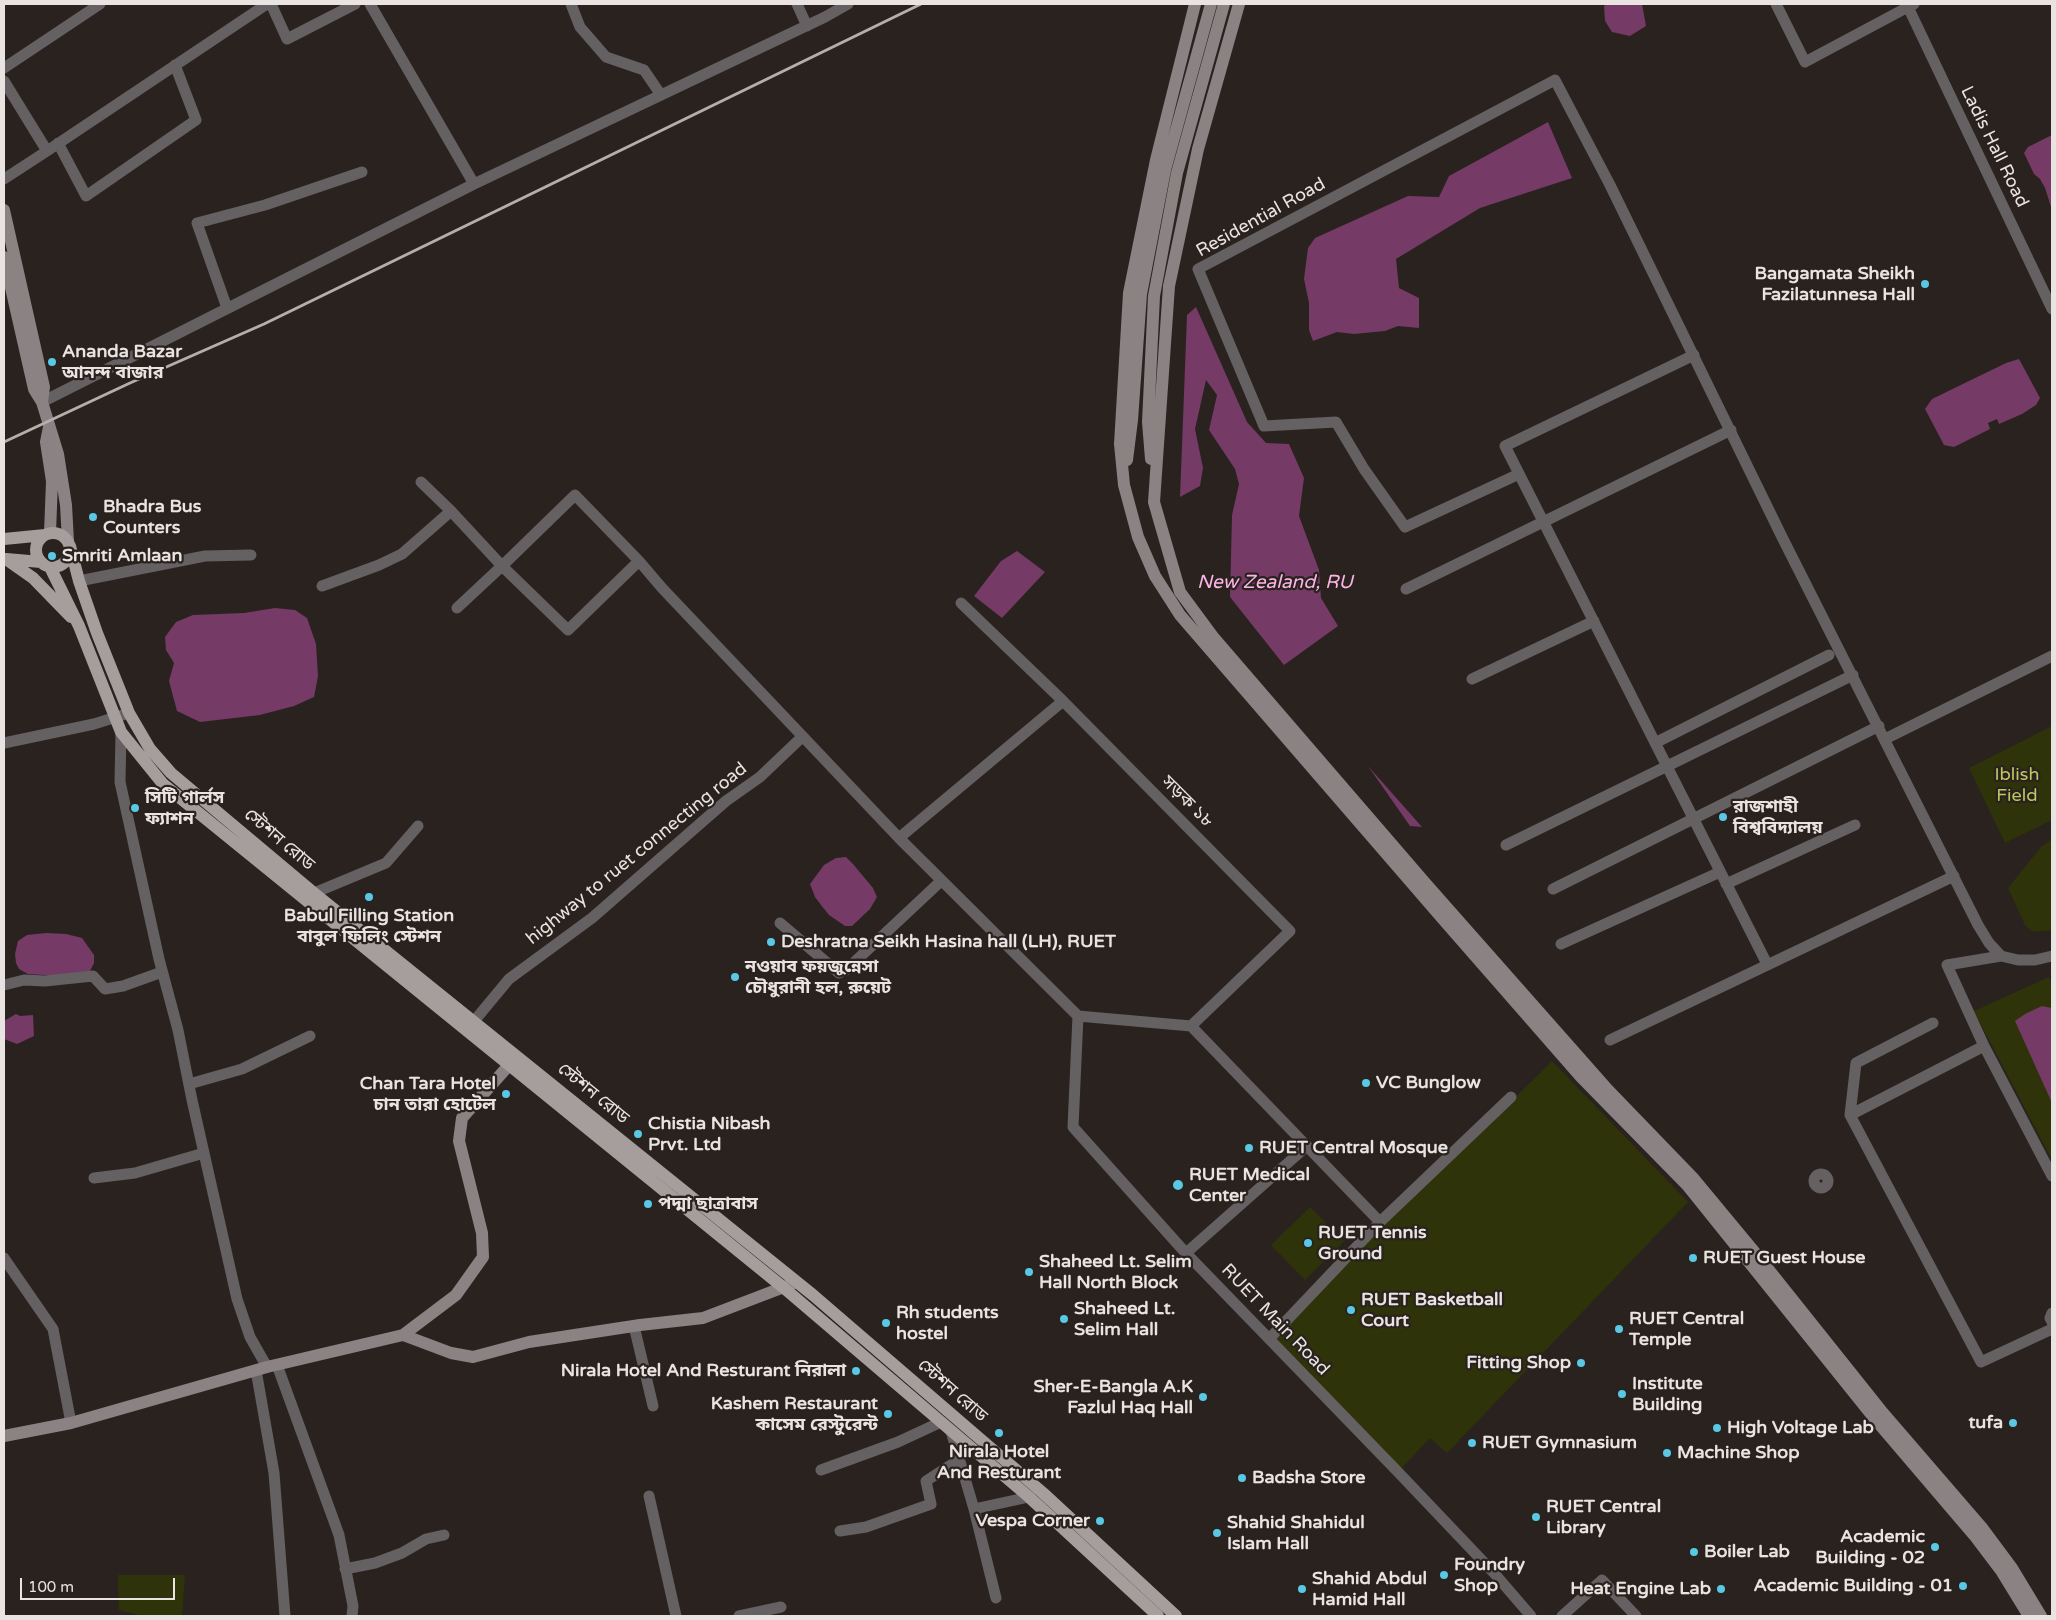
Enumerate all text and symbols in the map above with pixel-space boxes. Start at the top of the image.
street label: Ladis Hall Road [1955,83,2033,211]
street label: Residential Road [1193,174,1329,262]
place label: Bangamata Sheikh Fazilatunnesa Hall [1755,263,1915,306]
marker: Bangamata Sheikh Fazilatunnesa Hall [1919,278,1931,290]
place label: Ananda Bazar আনন্দ বাজার [62,341,182,384]
marker: Ananda Bazar আনন্দ বাজার [46,356,58,368]
place label: Bhadra Bus Counters [103,496,201,538]
marker: Bhadra Bus Counters [87,511,99,523]
place label: Smriti Amlaan [62,545,182,567]
marker: Smriti Amlaan [46,550,58,562]
water label: New Zealand, RU [1197,572,1353,594]
street label: highway to ruet connecting road [522,758,752,950]
park label: Iblish Field [1995,764,2039,806]
street label: সড়ক ১৮ [1157,772,1217,832]
place label: সিটি গার্লস ফ্যাশন [145,787,224,830]
place label: রাজশাহী বিশ্ববিদ্যালয় [1733,796,1822,839]
marker: সিটি গার্লস ফ্যাশন [129,802,141,814]
street label: স্টেশন রোড [239,804,319,876]
marker: রাজশাহী বিশ্ববিদ্যালয় [1717,811,1729,823]
marker: Babul Filling Station বাবুল ফিলিং স্টেশন [363,891,375,903]
place label: Babul Filling Station বাবুল ফিলিং স্টেশন [284,905,454,948]
place label: Deshratna Seikh Hasina hall (LH), RUET [781,931,1116,953]
marker: Deshratna Seikh Hasina hall (LH), RUET [765,936,777,948]
place label: নওয়াব ফয়জুন্নেসা চৌধুরানী হল, রুয়েট [745,956,891,999]
marker: নওয়াব ফয়জুন্নেসা চৌধুরানী হল, রুয়েট [729,971,741,983]
street label: স্টেশন রোড [553,1059,633,1129]
place label: VC Bunglow [1376,1072,1481,1094]
place label: Chan Tara Hotel চান তারা হোটেল [360,1073,496,1116]
marker: VC Bunglow [1360,1077,1372,1089]
marker: Chan Tara Hotel চান তারা হোটেল [500,1088,512,1100]
place label: Chistia Nibash Prvt. Ltd [648,1113,771,1156]
marker: Chistia Nibash Prvt. Ltd [632,1128,644,1140]
place label: RUET Central Mosque [1259,1137,1448,1159]
marker: RUET Central Mosque [1243,1142,1255,1154]
place label: RUET Medical Center [1189,1164,1310,1206]
marker: RUET Medical Center [1171,1178,1185,1192]
place label: পদ্মা ছাত্রাবাস [658,1193,758,1215]
marker: পদ্মা ছাত্রাবাস [642,1198,654,1210]
place label: RUET Tennis Ground [1318,1222,1427,1264]
marker: RUET Tennis Ground [1302,1237,1314,1249]
place label: RUET Guest House [1703,1247,1866,1269]
place label: Shaheed Lt. Selim Hall North Block [1039,1251,1192,1294]
marker: RUET Guest House [1687,1252,1699,1264]
street label: RUET Main Road [1216,1260,1334,1380]
marker: Shaheed Lt. Selim Hall North Block [1023,1266,1035,1278]
place label: RUET Basketball Court [1361,1289,1503,1332]
place label: Shaheed Lt. Selim Hall [1074,1298,1175,1340]
place label: Rh students hostel [896,1302,999,1345]
marker: RUET Basketball Court [1345,1304,1357,1316]
place label: RUET Central Temple [1629,1308,1744,1350]
marker: Shaheed Lt. Selim Hall [1058,1313,1070,1325]
marker: Rh students hostel [880,1317,892,1329]
marker: RUET Central Temple [1613,1323,1625,1335]
place label: Fitting Shop [1466,1352,1571,1374]
street label: স্টেশন রোড [913,1355,991,1427]
marker: Fitting Shop [1575,1357,1587,1369]
place label: Nirala Hotel And Resturant নিরালা [561,1360,846,1382]
marker: Nirala Hotel And Resturant নিরালা [850,1365,862,1377]
place label: Institute Building [1632,1373,1703,1416]
place label: Sher-E-Bangla A.K Fazlul Haq Hall [1033,1376,1193,1418]
marker: Institute Building [1616,1388,1628,1400]
marker: Sher-E-Bangla A.K Fazlul Haq Hall [1197,1391,1209,1403]
place label: Kashem Restaurant কাসেম রেস্টুরেন্ট [711,1393,878,1436]
marker: Kashem Restaurant কাসেম রেস্টুরেন্ট [882,1408,894,1420]
place label: tufa [1968,1412,2003,1434]
place label: High Voltage Lab [1727,1417,1874,1439]
marker: tufa [2007,1417,2019,1429]
marker: High Voltage Lab [1711,1422,1723,1434]
marker: Nirala Hotel And Resturant [993,1427,1005,1439]
place label: RUET Gymnasium [1482,1432,1637,1454]
marker: RUET Gymnasium [1466,1437,1478,1449]
place label: Nirala Hotel And Resturant [937,1441,1061,1484]
place label: Machine Shop [1677,1442,1800,1464]
marker: Machine Shop [1661,1447,1673,1459]
place label: Badsha Store [1252,1467,1366,1489]
marker: Badsha Store [1236,1472,1248,1484]
place label: RUET Central Library [1546,1496,1661,1538]
place label: Vespa Corner [975,1510,1090,1532]
marker: RUET Central Library [1530,1511,1542,1523]
place label: Shahid Shahidul Islam Hall [1227,1512,1365,1555]
marker: Vespa Corner [1094,1515,1106,1527]
place label: Academic Building - 02 [1815,1526,1925,1568]
marker: Shahid Shahidul Islam Hall [1211,1527,1223,1539]
place label: Boiler Lab [1704,1541,1790,1563]
marker: Academic Building - 02 [1929,1541,1941,1553]
marker: Boiler Lab [1688,1546,1700,1558]
place label: Foundry Shop [1454,1554,1525,1596]
scale bar [22,1568,178,1600]
place label: Shahid Abdul Hamid Hall [1312,1568,1427,1610]
marker: Foundry Shop [1438,1569,1450,1581]
place label: Academic Building - 01 [1754,1575,1953,1597]
text: 100 m [28,1578,74,1596]
place label: Heat Engine Lab [1570,1578,1711,1600]
marker: Academic Building - 01 [1957,1580,1969,1592]
marker: Shahid Abdul Hamid Hall [1296,1583,1308,1595]
marker: Heat Engine Lab [1715,1583,1727,1595]

